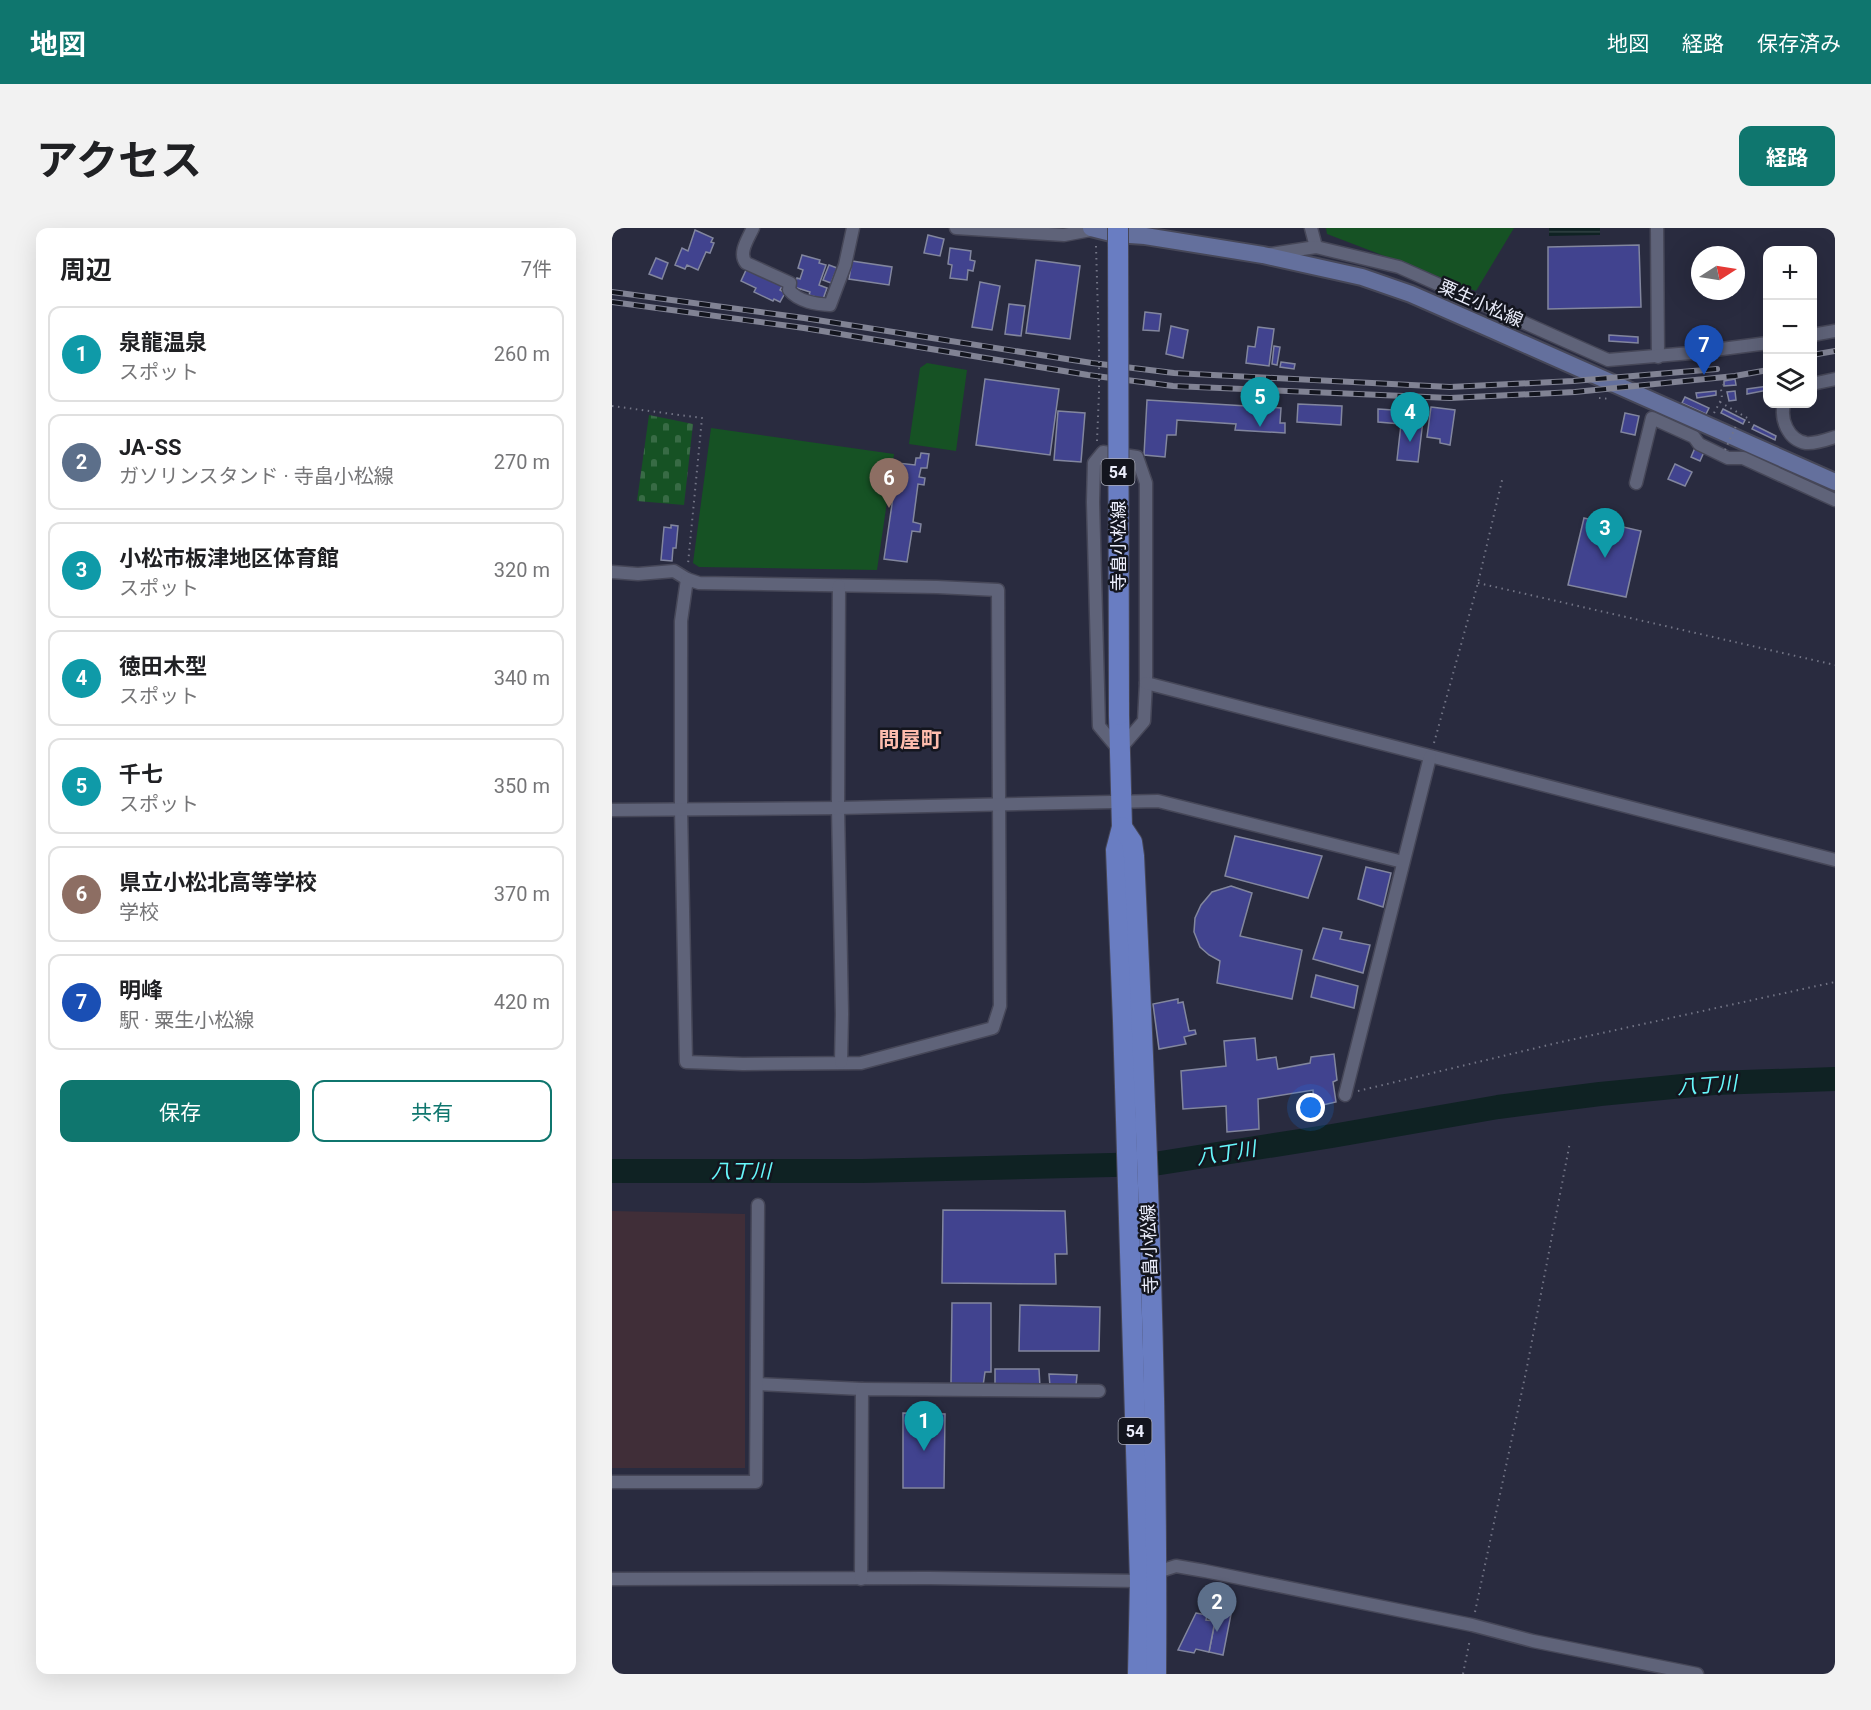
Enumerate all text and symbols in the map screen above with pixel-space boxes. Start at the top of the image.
text: 地図 [30,28,86,61]
text: 地図 [1607,32,1649,56]
text: 経路 [1682,32,1724,56]
text: 保存済み [1757,32,1841,56]
button: 経路 [1739,126,1835,186]
text: アクセス [36,136,202,185]
north arrow [1691,246,1745,300]
map controls [1763,246,1817,408]
button: + [1763,246,1817,300]
text: 周辺 [60,255,112,285]
text: 7件 [521,257,552,281]
street label: 粟生小松線 [1436,275,1526,331]
button: − [1763,300,1817,354]
pin: 7 [1684,326,1724,375]
text: 泉龍温泉 [119,330,207,355]
text: 1 [76,342,87,366]
text: 260 m [494,342,550,366]
button: layers [1763,354,1817,408]
text: スポット [119,360,199,384]
pin: 5 [1240,378,1280,427]
pin: 4 [1390,392,1430,442]
text: JA-SS [119,435,182,460]
text: 2 [76,450,87,474]
text: 270 m [494,450,550,474]
pin: 6 [870,458,908,508]
road number: 54 [1102,459,1134,485]
text: ガソリンスタンド · 寺畠小松線 [119,464,394,488]
street label: 寺畠小松線 [1108,501,1129,591]
pin: 3 [1586,508,1624,558]
text: 小松市板津地区体育館 [119,546,339,571]
text: 3 [76,558,87,582]
text: 320 m [494,558,550,582]
text: スポット [119,576,199,600]
text: 徳田木型 [119,654,207,679]
text: 4 [76,666,87,690]
text: 340 m [494,666,550,690]
text: スポット [119,684,199,708]
district label: 問屋町 [879,728,942,752]
text: 千七 [119,762,163,787]
text: 5 [76,774,87,798]
text: 350 m [494,774,550,798]
text: スポット [119,792,199,816]
text: 県立小松北高等学校 [119,870,317,895]
text: 6 [76,882,87,906]
text: 370 m [494,882,550,906]
text: 学校 [119,900,159,924]
text: 明峰 [119,978,163,1003]
text: 7 [76,990,87,1014]
text: 420 m [494,990,550,1014]
text: 駅 · 粟生小松線 [119,1008,254,1032]
water label: 八丁川 [1676,1071,1740,1099]
button: 保存 [60,1080,300,1142]
button: 共有 [312,1080,552,1142]
your location [1296,1093,1325,1122]
water label: 八丁川 [1194,1136,1259,1170]
water label: 八丁川 [711,1159,773,1183]
street label: 寺畠小松線 [1137,1204,1161,1294]
pin: 1 [904,1402,944,1451]
road number: 54 [1118,1418,1152,1444]
pin: 2 [1198,1582,1236,1632]

